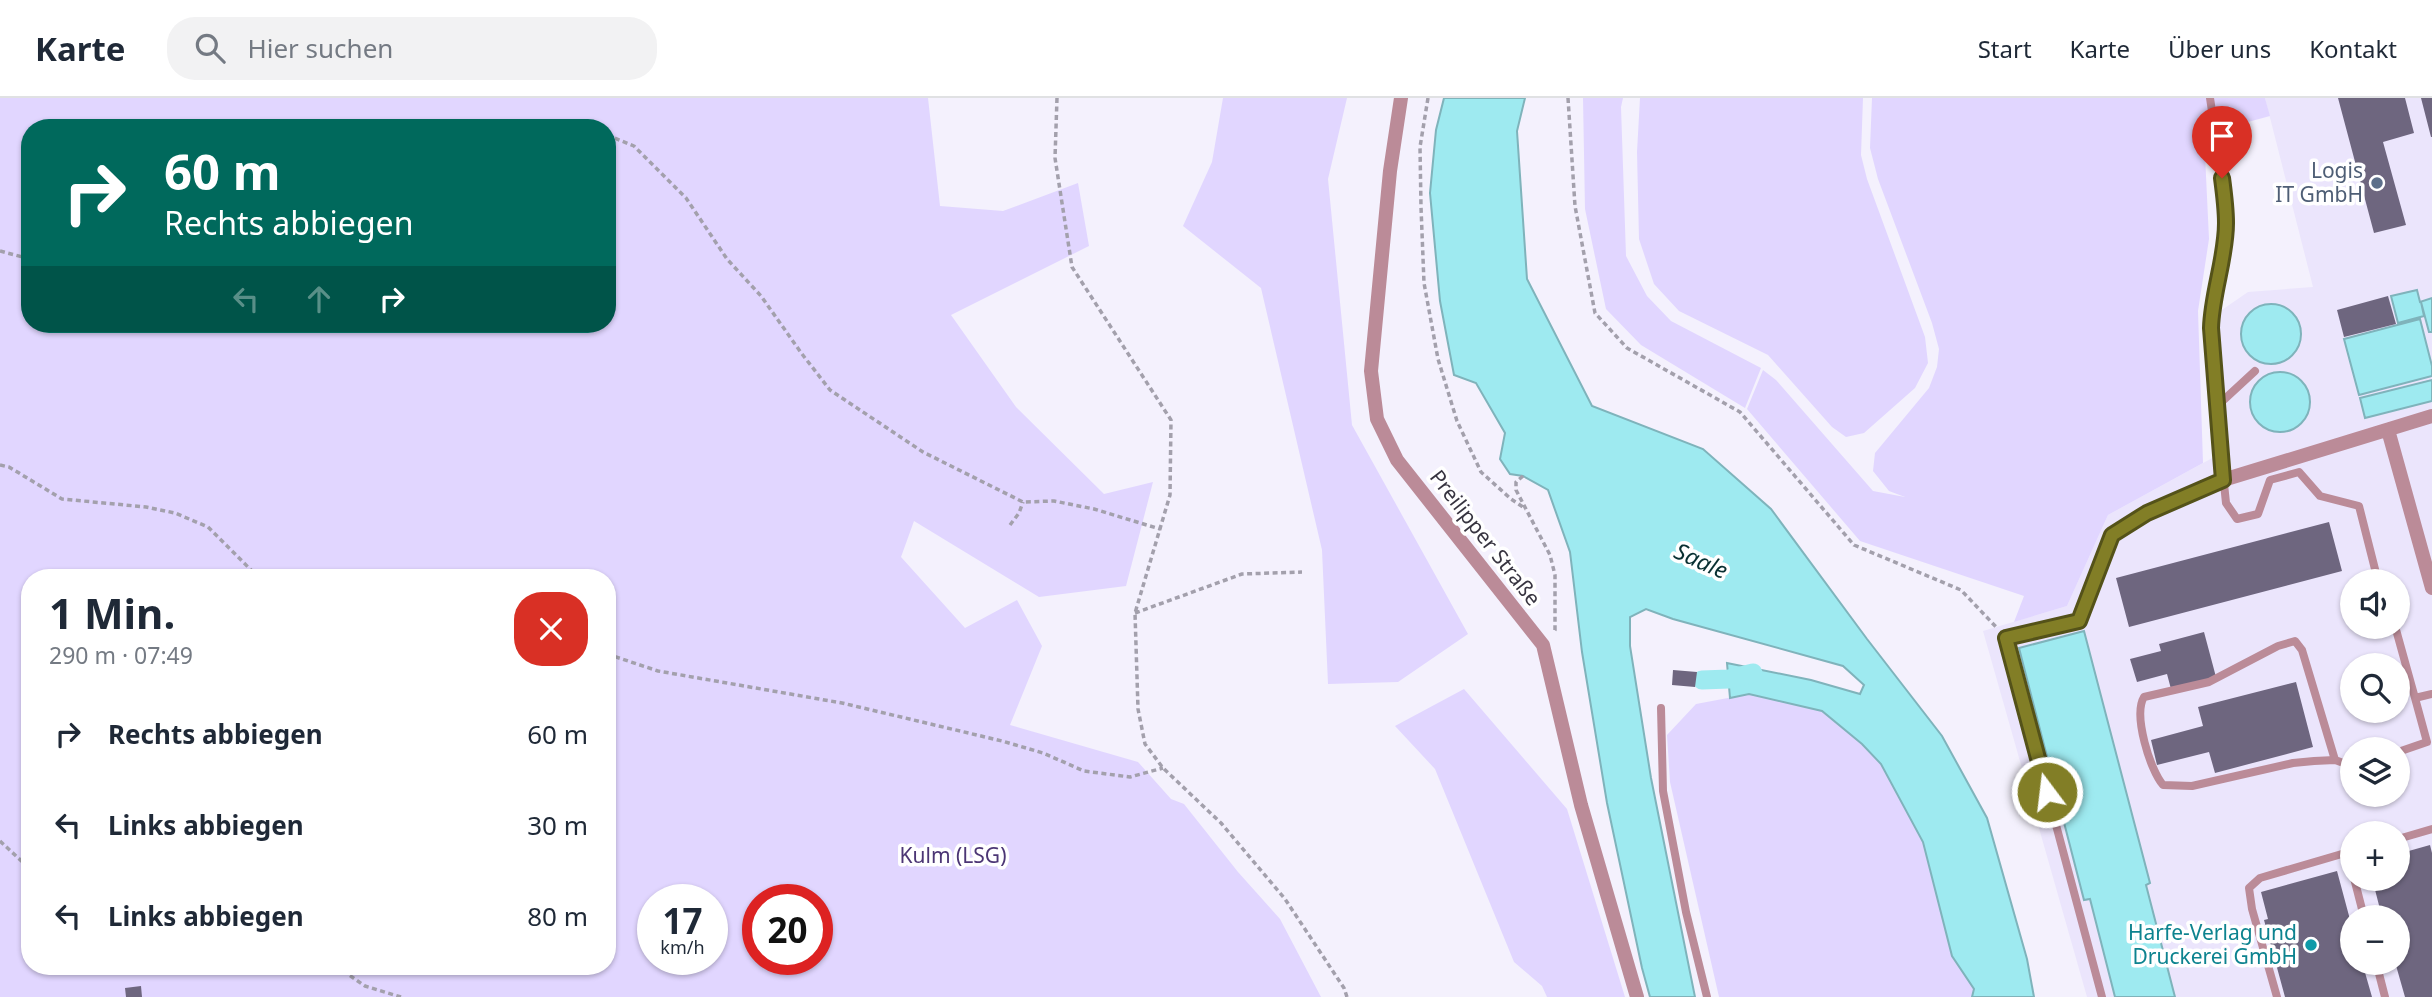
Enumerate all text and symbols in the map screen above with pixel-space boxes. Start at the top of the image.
search box [167,17,657,80]
text: Karte [35,26,125,71]
icon: search [191,29,229,67]
text: Hier suchen [247,30,393,66]
text: Start [1978,32,2032,65]
text: Karte [2070,32,2130,65]
text: Über uns [2168,32,2271,65]
text: Kontakt [2309,32,2397,65]
pin [2192,106,2252,178]
icon: arrive [2203,117,2241,155]
text: 60 m [164,138,281,204]
icon: right [49,147,140,238]
place label: Logis IT GmbH [2275,156,2363,208]
marker: Logis IT GmbH [2369,175,2385,191]
text: Rechts abbiegen [164,201,413,244]
icon: left [227,280,265,318]
icon: ahead [300,280,338,318]
icon: right [373,280,411,318]
street label: Preilipper Straße [1424,464,1548,611]
water label: Saale [1670,534,1733,586]
map controls [2340,569,2410,975]
button: sound [2340,569,2410,639]
text: 1 Min. [49,584,175,641]
button: close [514,592,588,666]
text: 290 m · 07:49 [49,639,193,671]
button: search [2340,653,2410,723]
icon: right [49,715,87,753]
text: Rechts abbiegen [108,716,323,752]
text: 60 m [527,716,588,752]
button: layers [2340,737,2410,807]
position arrow [2010,755,2084,829]
icon: left [49,806,87,844]
text: Links abbiegen [108,807,304,843]
text: 30 m [527,807,588,843]
button: + [2340,821,2410,891]
park label: Kulm (LSG) [900,841,1006,869]
speed limit sign: 20 [742,884,833,975]
icon: left [49,897,87,935]
text: 17 [662,897,703,944]
text: Links abbiegen [108,898,304,934]
text: 80 m [527,898,588,934]
button: − [2340,905,2410,975]
place label: Harfe-Verlag und Druckerei GmbH [2128,918,2297,970]
text: km/h [660,935,705,959]
marker: Harfe-Verlag und Druckerei GmbH [2303,937,2319,953]

